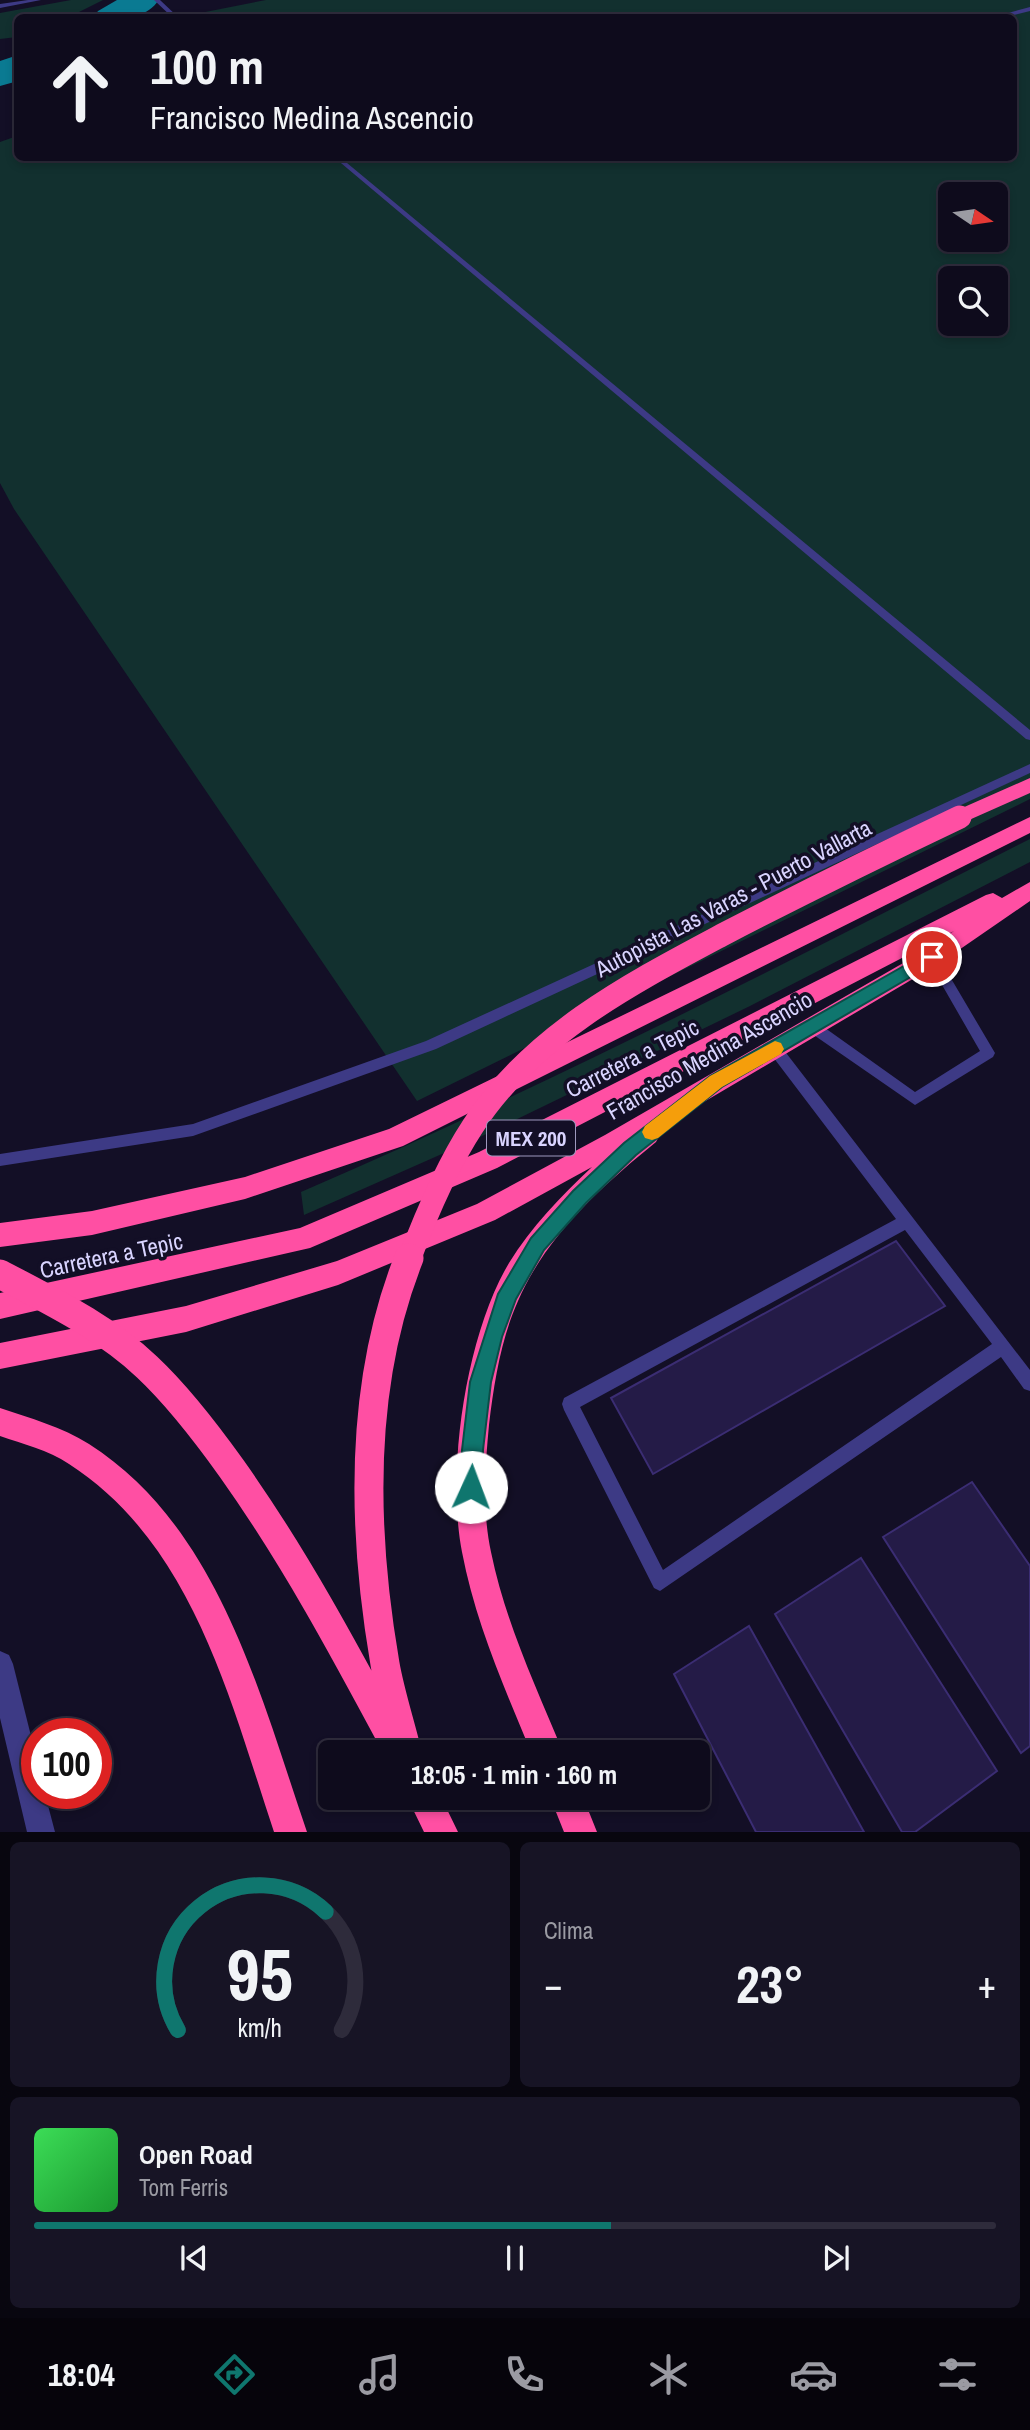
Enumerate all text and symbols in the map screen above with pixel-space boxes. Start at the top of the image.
text: 100 m [150,33,264,99]
icon: ahead [35,42,126,133]
text: Francisco Medina Ascencio [150,96,474,139]
north arrow [938,182,1008,252]
map controls [938,182,1008,336]
button: search [938,266,1008,336]
street label: Autopista Las Varas - Puerto Vallarta [589,812,877,985]
pin [902,927,962,987]
icon: arrive [913,938,951,976]
street label: Francisco Medina Ascencio [600,983,818,1127]
street label: Carretera a Tepic [560,1011,704,1105]
road number: MEX 200 [487,1120,575,1156]
street label: Carretera a Tepic [37,1225,185,1285]
position arrow [434,1450,508,1524]
speed limit sign: 100 [21,1718,112,1809]
text: 18:05 · 1 min · 160 m [411,1757,617,1792]
text: Clima [544,1915,593,1946]
text: 95 [227,1926,293,2024]
text: 23° [736,1949,804,2019]
text: − [544,1959,562,2010]
text: + [978,1959,996,2010]
text: km/h [238,2011,282,2045]
text: Open Road [139,2137,253,2172]
text: Tom Ferris [139,2172,228,2203]
icon: previous [175,2239,213,2277]
icon: pause [496,2239,534,2277]
icon: next [817,2239,855,2277]
icon: directions [210,2350,259,2399]
icon: music [355,2350,404,2399]
icon: phone [500,2350,549,2399]
icon: climate [644,2350,693,2399]
icon: car [789,2350,838,2399]
icon: filters [933,2350,982,2399]
text: 18:04 [48,2353,115,2396]

